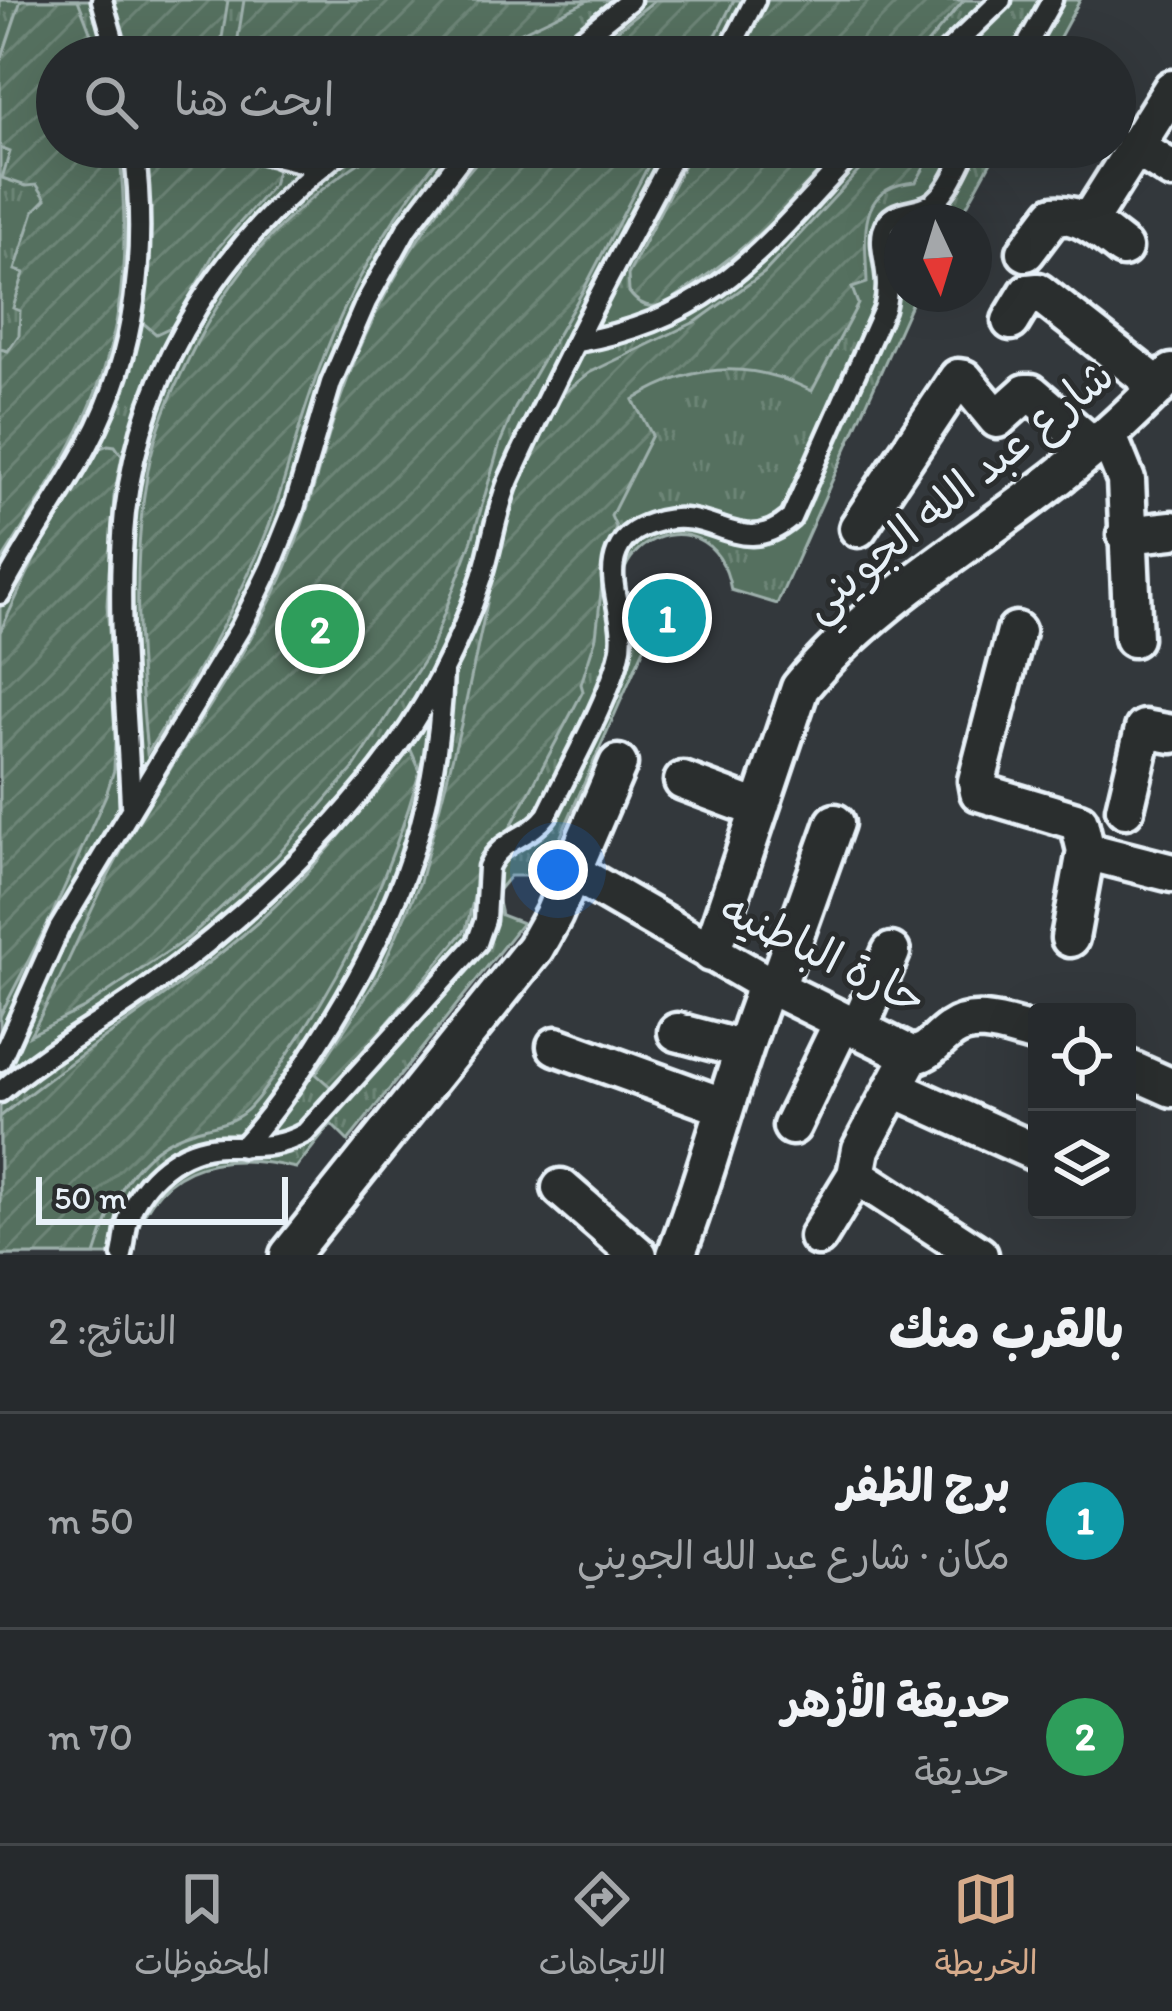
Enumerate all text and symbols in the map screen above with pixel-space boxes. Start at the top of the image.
search box [36,36,1136,168]
icon: search [78,69,144,135]
text: ابحث هنا [174,72,335,126]
north arrow [884,204,992,312]
street label: شارع عبد الله الجويني [790,347,1132,641]
pin: 1 [628,573,706,663]
pin: 2 [281,584,359,674]
your location [528,840,588,900]
street label: حارة الباطنيه [713,880,935,1026]
map controls [1028,1003,1136,1219]
button: locate [1028,1003,1136,1111]
button: layers [1028,1111,1136,1219]
scale bar [36,1171,288,1224]
text: 50 m [54,1178,127,1217]
text: بالقرب منك [889,1299,1124,1360]
text: النتائج: 2 [48,1307,177,1354]
text: برج الظفر [838,1458,1010,1512]
text: 50 m [48,1497,134,1544]
text: 1 [1076,1497,1094,1544]
text: مكان · شارع عبد الله الجويني [577,1532,1010,1579]
text: حديقة الأزهر [782,1674,1010,1728]
text: 70 m [48,1713,133,1760]
text: 2 [1075,1713,1095,1760]
text: حديقة [914,1748,1010,1795]
tab: المحفوظات [134,1866,270,1992]
tab: الاتجاهات [539,1866,666,1992]
tab: الخريطة [935,1866,1038,1992]

